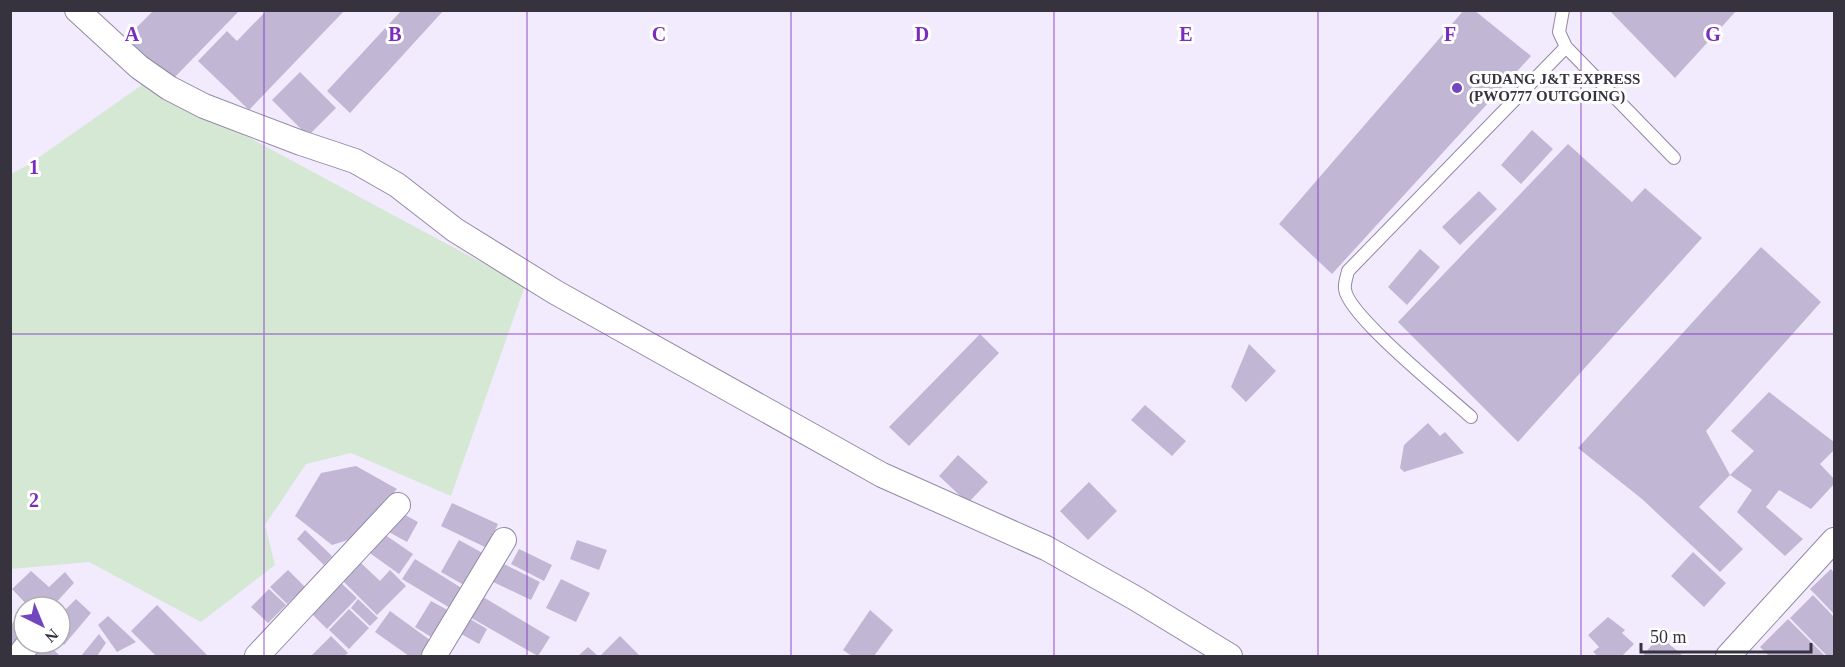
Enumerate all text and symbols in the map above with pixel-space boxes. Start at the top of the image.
text: A [125,23,140,45]
text: B [388,23,402,45]
text: C [652,23,666,45]
text: D [915,23,929,45]
text: E [1179,23,1193,45]
text: F [1444,23,1456,45]
text: G [1705,23,1721,45]
place label: GUDANG J&T EXPRESS (PWO777 OUTGOING) [1469,71,1640,105]
marker: GUDANG J&T EXPRESS (PWO777 OUTGOING) [1450,81,1464,95]
text: 1 [29,156,39,178]
text: 2 [29,489,39,511]
north arrow [12,595,72,655]
scale bar [1641,616,1810,654]
text: N [42,625,62,646]
text: 50 m [1650,627,1687,647]

